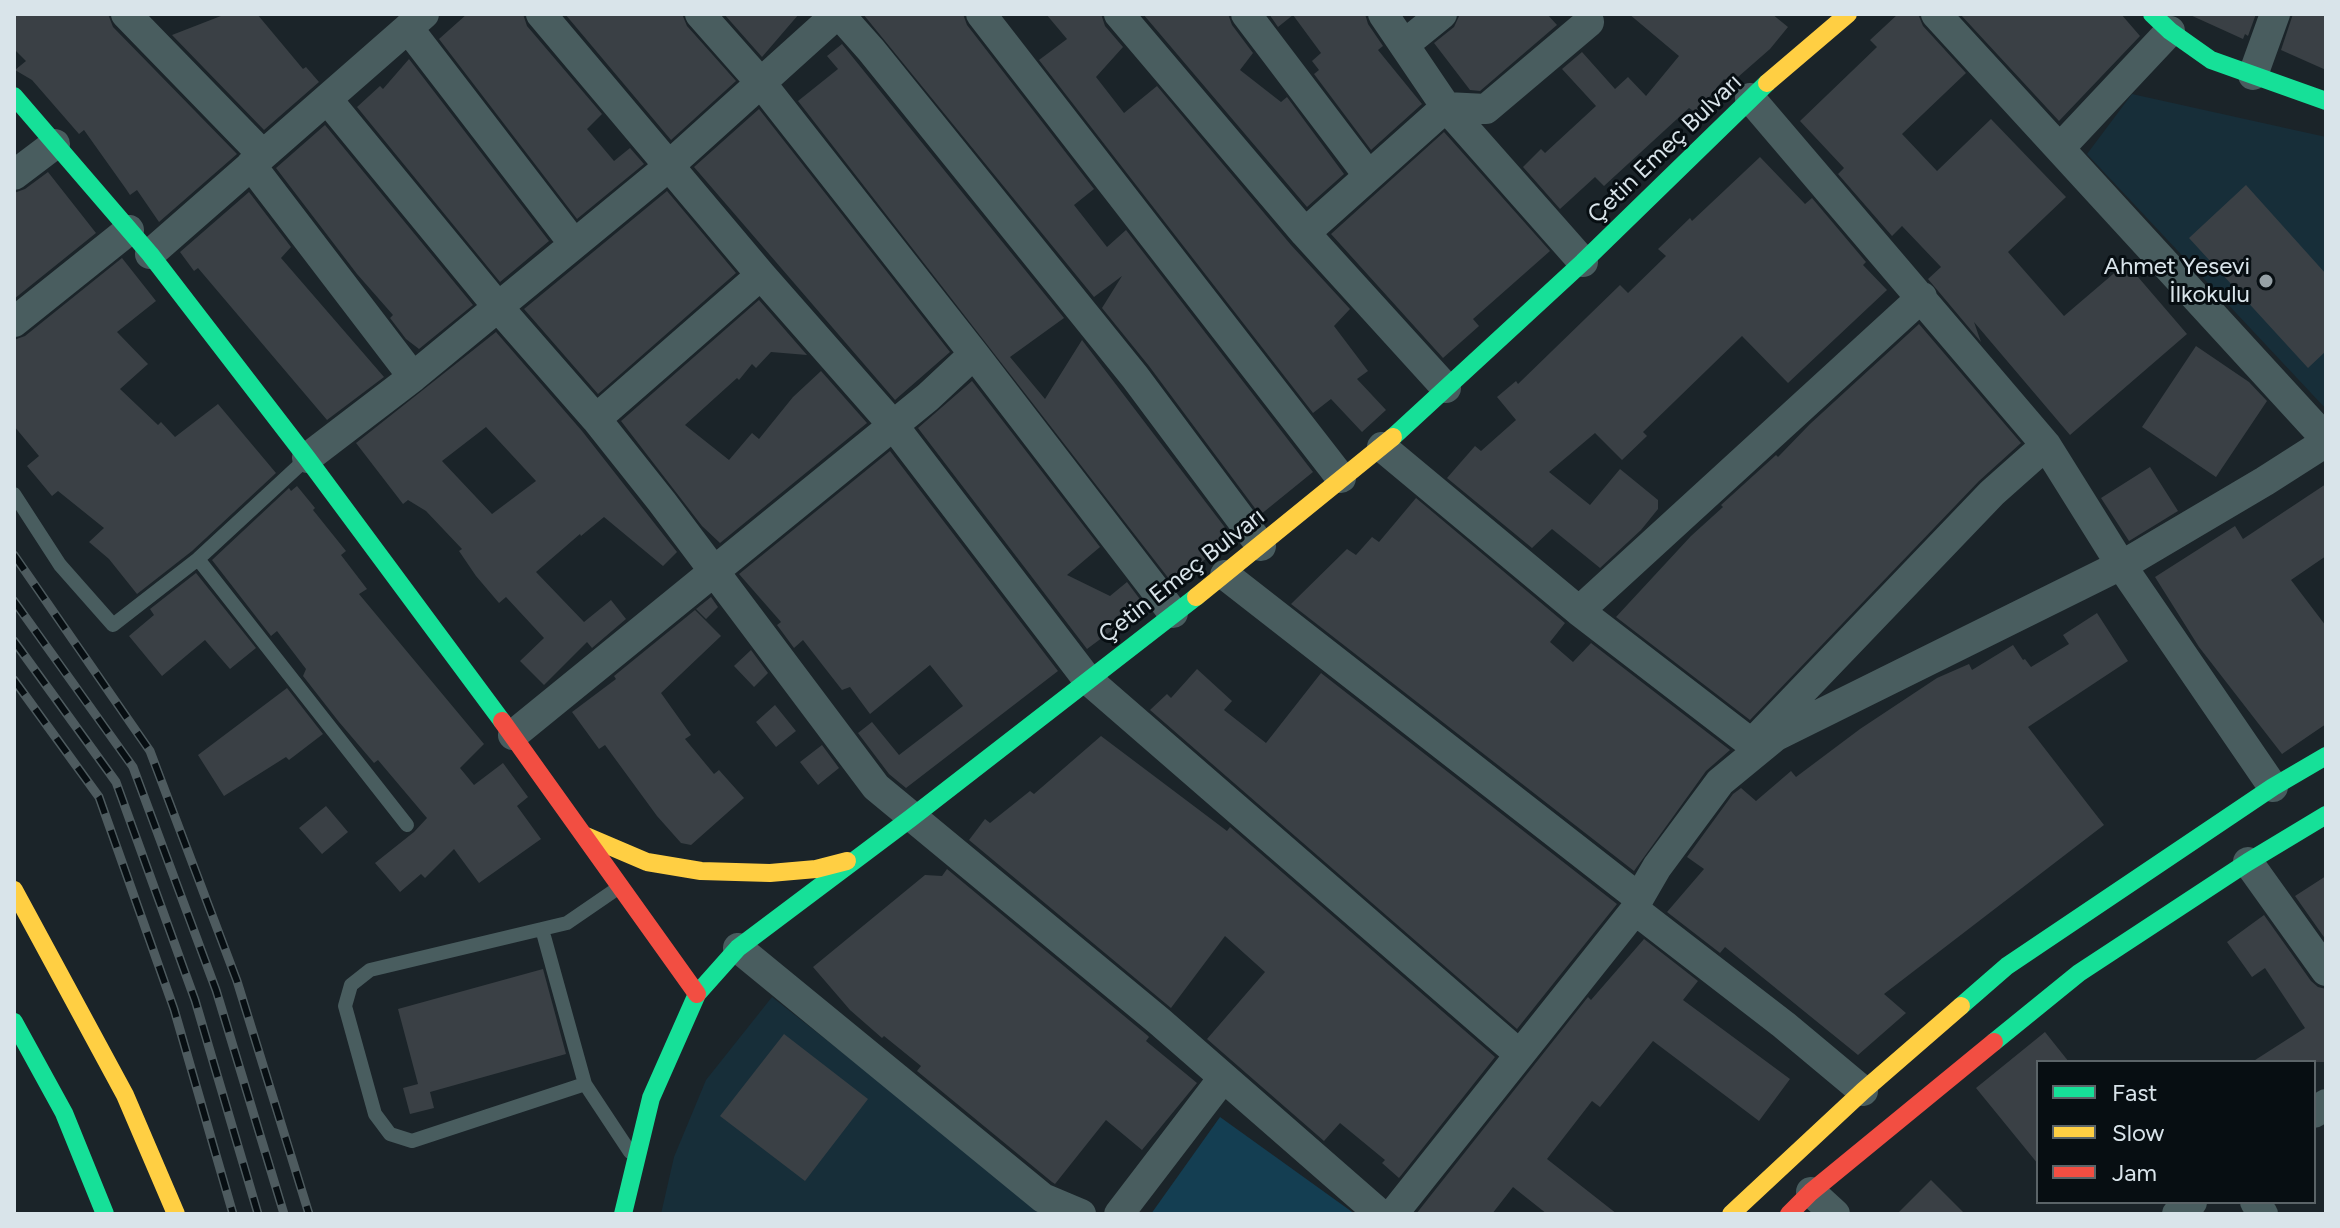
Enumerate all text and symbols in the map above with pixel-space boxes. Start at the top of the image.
street label: Çetin Emeç Bulvarı [1582,68,1748,230]
place label: Ahmet Yesevi İlkokulu [2104,253,2250,309]
marker: Ahmet Yesevi İlkokulu [2257,272,2275,290]
street label: Çetin Emeç Bulvarı [1093,502,1271,650]
legend [2036,1060,2316,1204]
text: Fast [2112,1078,2157,1107]
text: Slow [2112,1118,2164,1147]
text: Jam [2112,1158,2157,1187]

